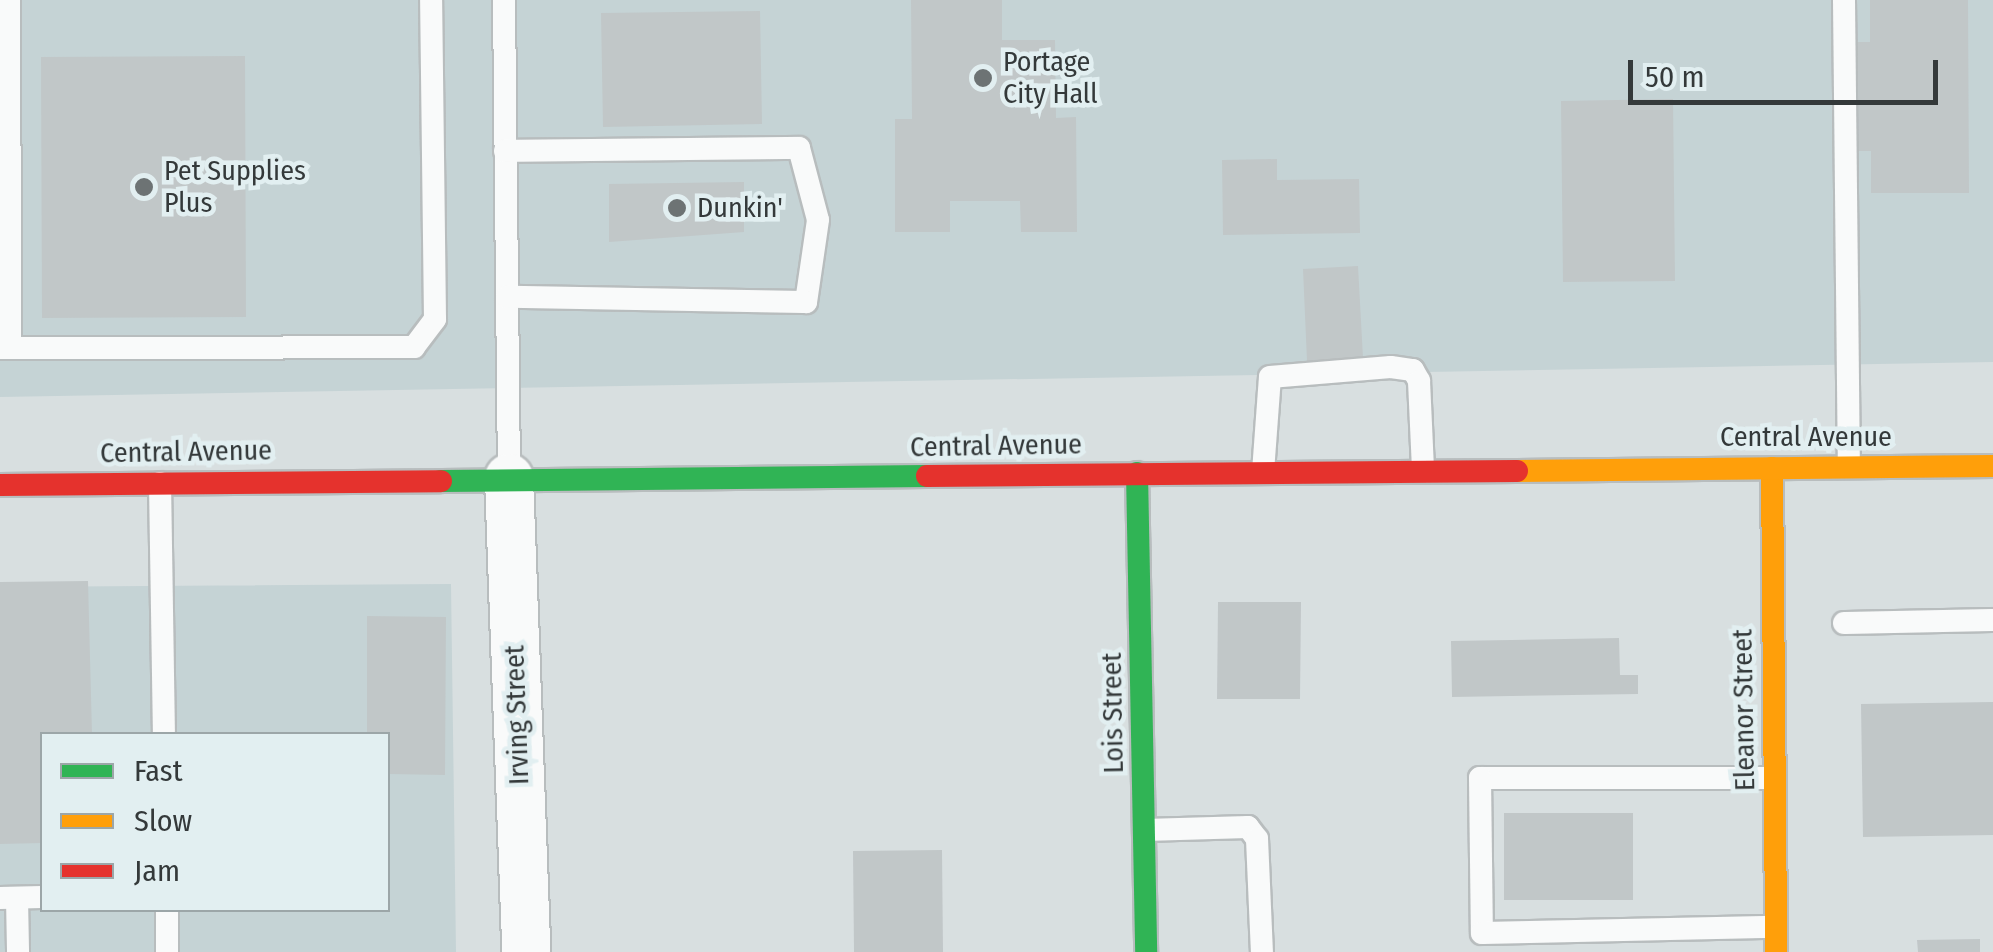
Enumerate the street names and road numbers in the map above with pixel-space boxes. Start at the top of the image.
street label: Central Avenue [1720,420,1892,454]
street label: Central Avenue [910,428,1082,464]
street label: Central Avenue [100,434,272,470]
street label: Eleanor Street [1726,629,1762,791]
street label: Irving Street [498,644,536,786]
street label: Lois Street [1095,652,1131,774]

